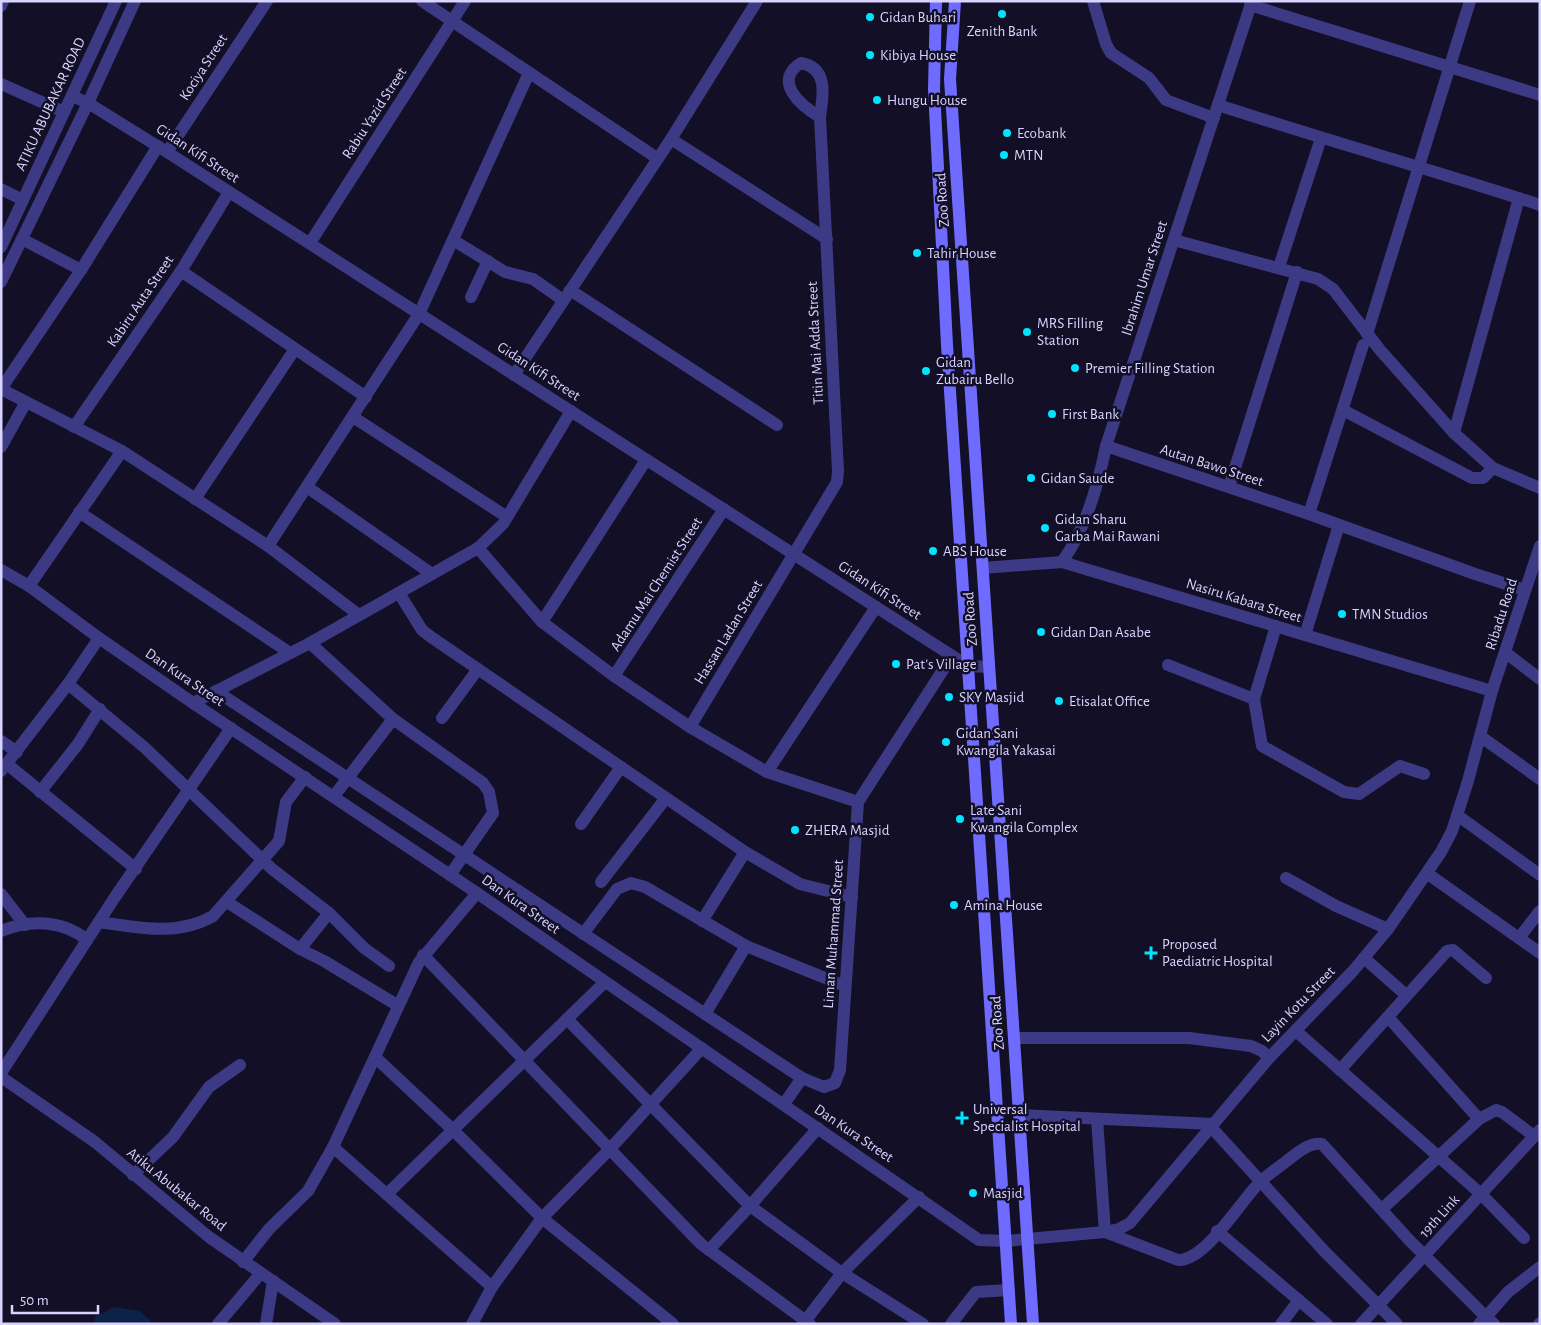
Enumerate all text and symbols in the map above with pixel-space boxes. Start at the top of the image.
marker: Zenith Bank [996,8,1008,20]
place label: Gidan Buhari [880,10,956,25]
marker: Gidan Buhari [864,11,876,23]
place label: Zenith Bank [967,24,1037,39]
street label: Kociya Street [177,31,230,103]
street label: ATIKU ABUBAKAR ROAD [13,35,88,173]
place label: Kibiya House [880,48,956,63]
marker: Kibiya House [864,49,876,61]
street label: Rabiu Yazid Street [339,65,410,162]
place label: Hungu House [887,93,967,108]
marker: Hungu House [871,94,883,106]
street label: Gidan Kifi Street [154,121,242,186]
place label: Ecobank [1017,126,1066,141]
marker: Ecobank [1001,127,1013,139]
place label: MTN [1014,148,1043,163]
marker: MTN [998,149,1010,161]
street label: Zoo Road [933,172,952,228]
street label: Ibrahim Umar Street [1119,219,1170,337]
place label: Tahir House [927,246,997,261]
marker: Tahir House [911,247,923,259]
street label: Kabiru Auta Street [104,253,177,350]
street label: Titin Mai Adda Street [805,281,826,405]
place label: MRS Filling Station [1037,316,1104,348]
marker: MRS Filling Station [1021,326,1033,338]
street label: Gidan Kifi Street [495,339,583,404]
place label: Gidan Zubairu Bello [936,355,1014,387]
place label: Premier Filling Station [1085,361,1215,376]
marker: Premier Filling Station [1069,362,1081,374]
marker: Gidan Zubairu Bello [920,365,932,377]
place label: First Bank [1062,407,1119,422]
marker: First Bank [1046,408,1058,420]
street label: Autan Bawo Street [1158,442,1266,489]
place label: Gidan Saude [1041,471,1115,486]
marker: Gidan Saude [1025,472,1037,484]
place label: Gidan Sharu Garba Mai Rawani [1055,512,1160,544]
street label: Adamu Mai Chemist Street [608,515,705,654]
marker: Gidan Sharu Garba Mai Rawani [1039,522,1051,534]
place label: ABS House [943,544,1007,559]
marker: ABS House [927,545,939,557]
street label: Gidan Kifi Street [836,558,924,623]
street label: Nasiru Kabara Street [1184,576,1304,625]
street label: Ribadu Road [1483,576,1520,652]
street label: Hassan Ladan Street [692,578,765,687]
street label: Zoo Road [961,591,980,647]
place label: TMN Studios [1352,607,1428,622]
marker: TMN Studios [1336,608,1348,620]
place label: Gidan Dan Asabe [1051,625,1151,640]
marker: Gidan Dan Asabe [1035,626,1047,638]
street label: Dan Kura Street [143,646,227,709]
place label: Pat's Village [906,657,977,672]
marker: Pat's Village [890,658,902,670]
place label: SKY Masjid [959,690,1024,705]
marker: SKY Masjid [943,691,955,703]
place label: Etisalat Office [1069,694,1150,709]
marker: Etisalat Office [1053,695,1065,707]
place label: Gidan Sani Kwangila Yakasai [956,726,1056,758]
marker: Gidan Sani Kwangila Yakasai [940,736,952,748]
place label: Late Sani Kwangila Complex [970,803,1078,835]
marker: Late Sani Kwangila Complex [954,813,966,825]
place label: ZHERA Masjid [805,823,890,838]
marker: ZHERA Masjid [789,824,801,836]
street label: Liman Muhammad Street [821,859,846,1009]
street label: Dan Kura Street [479,872,563,937]
place label: Amina House [964,898,1043,913]
marker: Amina House [948,899,960,911]
place label: Proposed Paediatric Hospital [1162,937,1273,969]
marker: Proposed Paediatric Hospital [1144,946,1158,960]
street label: Layin Kotu Street [1259,963,1338,1045]
street label: Zoo Road [988,995,1007,1051]
street label: Dan Kura Street [812,1102,896,1165]
place label: Universal Specialist Hospital [973,1102,1081,1134]
marker: Universal Specialist Hospital [955,1111,969,1125]
street label: Atiku Abubakar Road [124,1145,229,1234]
place label: Masjid [983,1186,1023,1201]
marker: Masjid [967,1187,979,1199]
street label: 19th Link [1416,1192,1462,1241]
scale bar [12,1282,99,1314]
text: 50 m [20,1293,49,1308]

